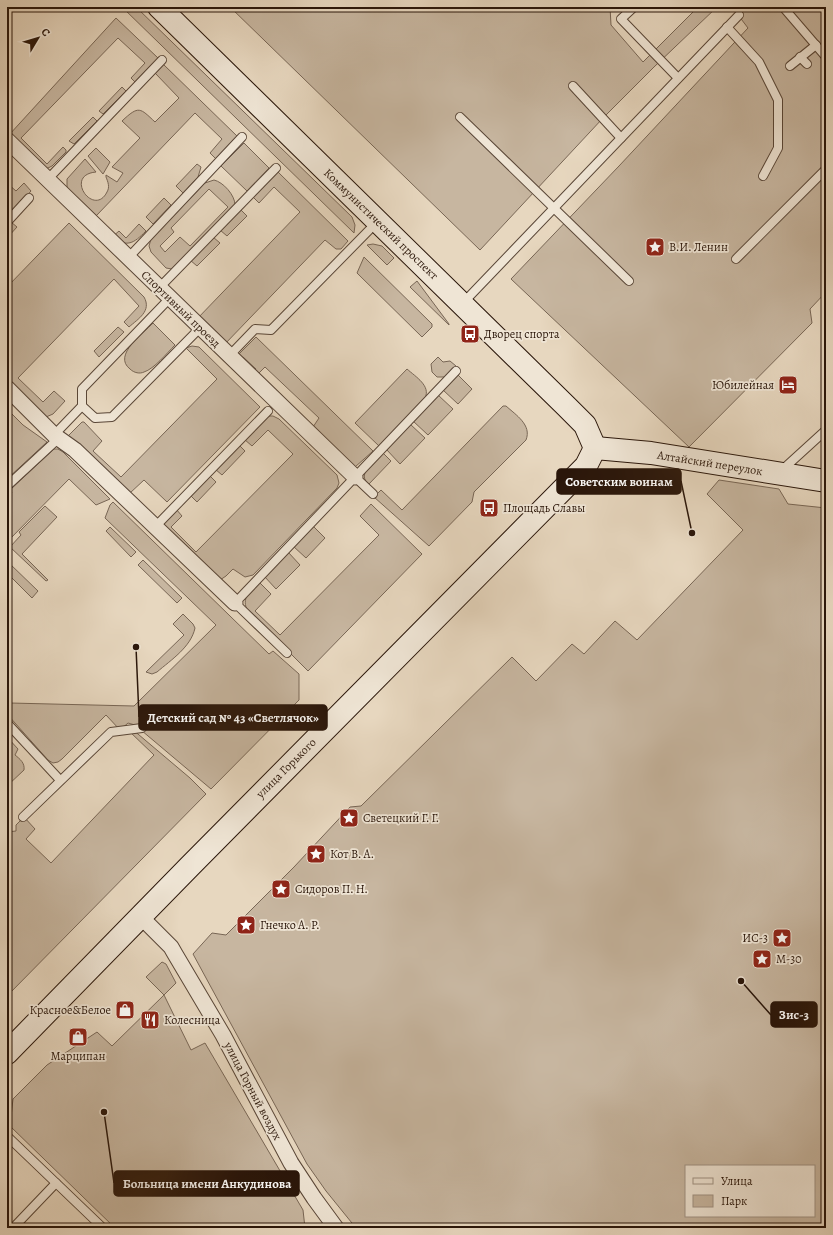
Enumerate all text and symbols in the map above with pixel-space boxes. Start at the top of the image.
north arrow [18,18,58,58]
text: С [37,25,54,40]
street label: Коммунистический проспект [320,165,442,284]
place icon: В.И. Ленин [644,236,666,258]
place label: В.И. Ленин [669,239,728,255]
street label: Спортивный проезд [138,267,224,351]
bus stop icon: Дворец спорта [459,323,481,345]
place label: Дворец спорта [484,326,560,342]
hotel icon: Юбилейная [777,374,799,396]
place label: Юбилейная [712,377,774,393]
street label: Алтайский переулок [655,447,764,479]
callout: Советским воинам [557,469,681,494]
text: Советским воинам [565,473,673,490]
bus stop icon: Площадь Славы [478,497,500,519]
place label: Площадь Славы [503,500,585,516]
callout: Детский сад № 43 «Светлячок» [139,705,327,730]
text: Детский сад № 43 «Светлячок» [147,709,319,726]
street label: улица Горького [252,734,320,802]
place icon: Светецкий Г. Г. [338,807,360,829]
place label: Светецкий Г. Г. [363,810,439,826]
place icon: Кот В. А. [305,843,327,865]
place label: Кот В. А. [330,846,374,862]
place icon: Сидоров П. Н. [270,878,292,900]
place label: Сидоров П. Н. [295,881,368,897]
place icon: Гнечко А. Р. [235,914,257,936]
place label: Гнечко А. Р. [260,917,320,933]
place icon: ИС-3 [771,927,793,949]
place label: ИС-3 [742,930,768,946]
place icon: М-30 [751,948,773,970]
place label: М-30 [776,951,802,967]
shop icon: Красное&Белое [114,999,136,1021]
place label: Красное&Белое [29,1002,111,1018]
callout: Зис-3 [771,1002,817,1027]
text: Зис-3 [779,1006,810,1023]
restaurant icon: Колесница [139,1009,161,1031]
place label: Колесница [164,1012,221,1028]
shop icon: Марципан [67,1026,89,1048]
street label: улица Горный воздух [220,1038,286,1143]
place label: Марципан [51,1048,105,1064]
legend [685,1165,815,1217]
callout: Больница имени Анкудинова [114,1171,299,1196]
text: Улица [721,1173,753,1189]
text: Больница имени Анкудинова [123,1175,292,1192]
text: Парк [721,1193,747,1209]

